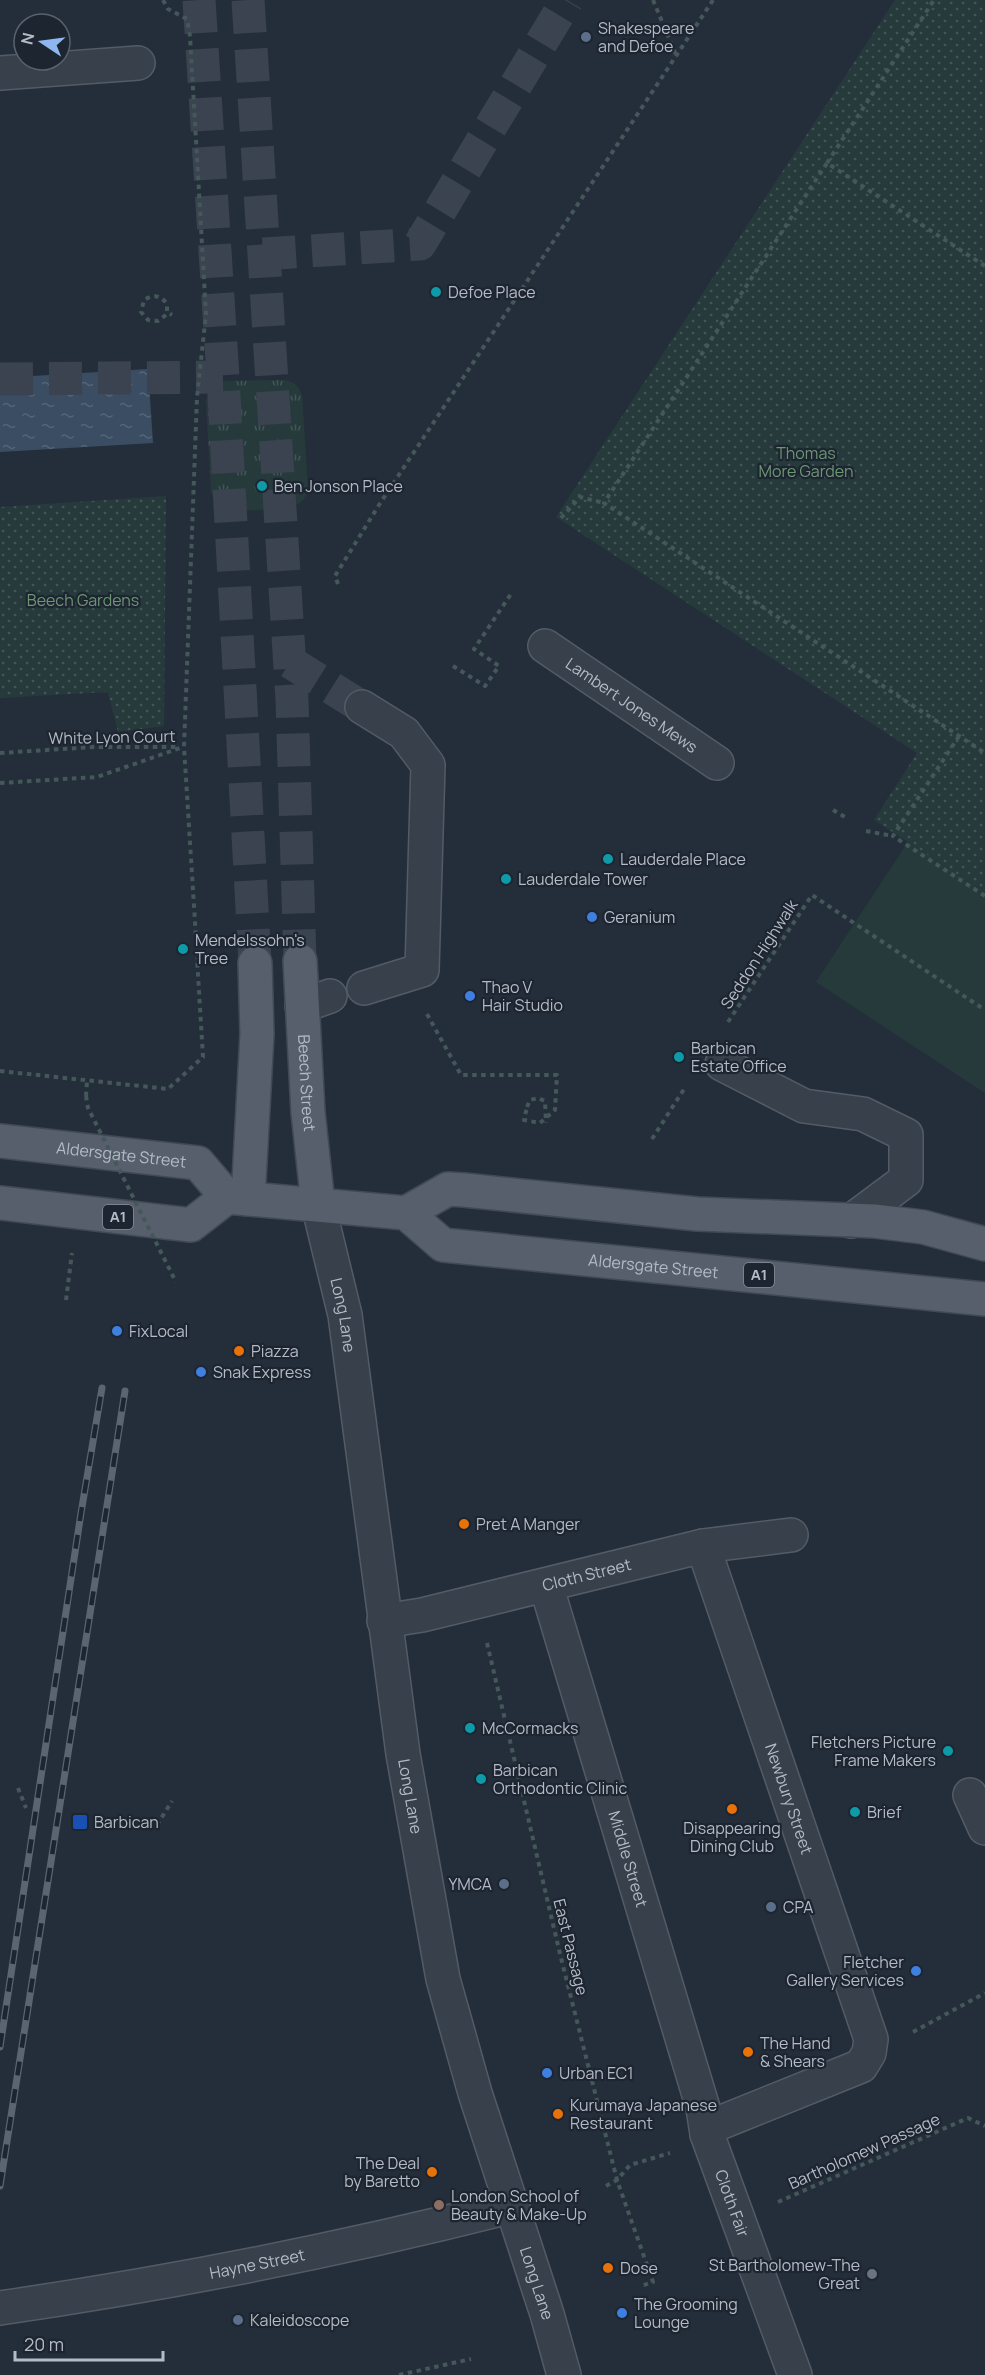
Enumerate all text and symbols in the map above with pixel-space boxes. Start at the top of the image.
north arrow [12,12,72,72]
place label: Shakespeare and Defoe [598,17,694,57]
marker: Shakespeare and Defoe [579,30,593,44]
text: N [15,31,39,47]
place label: Defoe Place [448,281,536,303]
marker: Defoe Place [429,285,443,299]
park label: Thomas More Garden [759,442,853,482]
place label: Ben Jonson Place [274,475,403,497]
marker: Ben Jonson Place [255,479,269,493]
park label: Beech Gardens [27,589,139,611]
street label: Lambert Jones Mews [562,652,702,758]
street label: White Lyon Court [48,725,176,749]
place label: Lauderdale Place [620,848,746,870]
marker: Lauderdale Place [601,852,615,866]
place label: Lauderdale Tower [518,868,648,890]
marker: Lauderdale Tower [499,872,513,886]
street label: Seddon Highwalk [715,894,803,1013]
place label: Geranium [604,906,675,928]
marker: Geranium [585,910,599,924]
place label: Mendelssohn's Tree [195,929,305,969]
marker: Mendelssohn's Tree [176,942,190,956]
place label: Thao V Hair Studio [482,976,563,1016]
marker: Thao V Hair Studio [463,989,477,1003]
street label: Beech Street [293,1034,321,1132]
place label: Barbican Estate Office [691,1037,787,1077]
marker: Barbican Estate Office [672,1050,686,1064]
street label: Aldersgate Street [55,1136,187,1173]
road number: A1 [103,1205,133,1229]
street label: Aldersgate Street [587,1249,720,1283]
road number: A1 [744,1263,774,1287]
street label: Long Lane [325,1275,361,1354]
place label: FixLocal [129,1320,188,1342]
marker: FixLocal [110,1324,124,1338]
place label: Piazza [251,1340,299,1362]
marker: Piazza [232,1344,246,1358]
place label: Snak Express [213,1361,311,1383]
marker: Snak Express [194,1365,208,1379]
place label: Pret A Manger [476,1513,580,1535]
marker: Pret A Manger [457,1517,471,1531]
street label: Cloth Street [540,1553,633,1596]
place label: McCormacks [482,1717,578,1739]
marker: McCormacks [463,1721,477,1735]
place label: Fletchers Picture Frame Makers [811,1731,936,1771]
street label: Newbury Street [760,1740,818,1857]
marker: Fletchers Picture Frame Makers [941,1744,955,1758]
street label: Long Lane [393,1757,428,1835]
place label: Barbican Orthodontic Clinic [493,1759,628,1799]
marker: Barbican Orthodontic Clinic [474,1772,488,1786]
place label: Brief [867,1801,902,1823]
marker: Disappearing Dining Club [725,1802,739,1816]
marker: Brief [848,1805,862,1819]
street label: Middle Street [603,1808,653,1910]
place label: Barbican [94,1811,159,1833]
marker: Barbican [71,1813,89,1831]
place label: Disappearing Dining Club [683,1817,781,1857]
place label: YMCA [448,1873,492,1895]
marker: YMCA [497,1877,511,1891]
street label: East Passage [548,1896,594,1998]
place label: CPA [783,1896,813,1918]
marker: CPA [764,1900,778,1914]
place label: Fletcher Gallery Services [786,1951,904,1991]
marker: Fletcher Gallery Services [909,1964,923,1978]
place label: The Hand & Shears [760,2032,830,2072]
marker: The Hand & Shears [741,2045,755,2059]
place label: Urban EC1 [559,2062,633,2084]
marker: Urban EC1 [540,2066,554,2080]
place label: Kurumaya Japanese Restaurant [570,2094,717,2134]
marker: Kurumaya Japanese Restaurant [551,2107,565,2121]
street label: Bartholomew Passage [785,2108,943,2194]
place label: The Deal by Baretto [344,2152,420,2192]
marker: The Deal by Baretto [425,2165,439,2179]
street label: Cloth Fair [710,2167,755,2240]
place label: London School of Beauty & Make-Up [451,2185,587,2225]
marker: London School of Beauty & Make-Up [432,2198,446,2212]
street label: Hayne Street [208,2243,307,2284]
street label: Long Lane [515,2244,559,2322]
place label: St Bartholomew-The Great [709,2254,860,2294]
place label: Dose [620,2257,658,2279]
marker: Dose [601,2261,615,2275]
marker: St Bartholomew-The Great [865,2267,879,2281]
place label: The Grooming Lounge [634,2293,738,2333]
marker: The Grooming Lounge [615,2306,629,2320]
place label: Kaleidoscope [250,2309,349,2331]
marker: Kaleidoscope [231,2313,245,2327]
scale bar [15,2324,164,2362]
text: 20 m [24,2332,64,2356]

